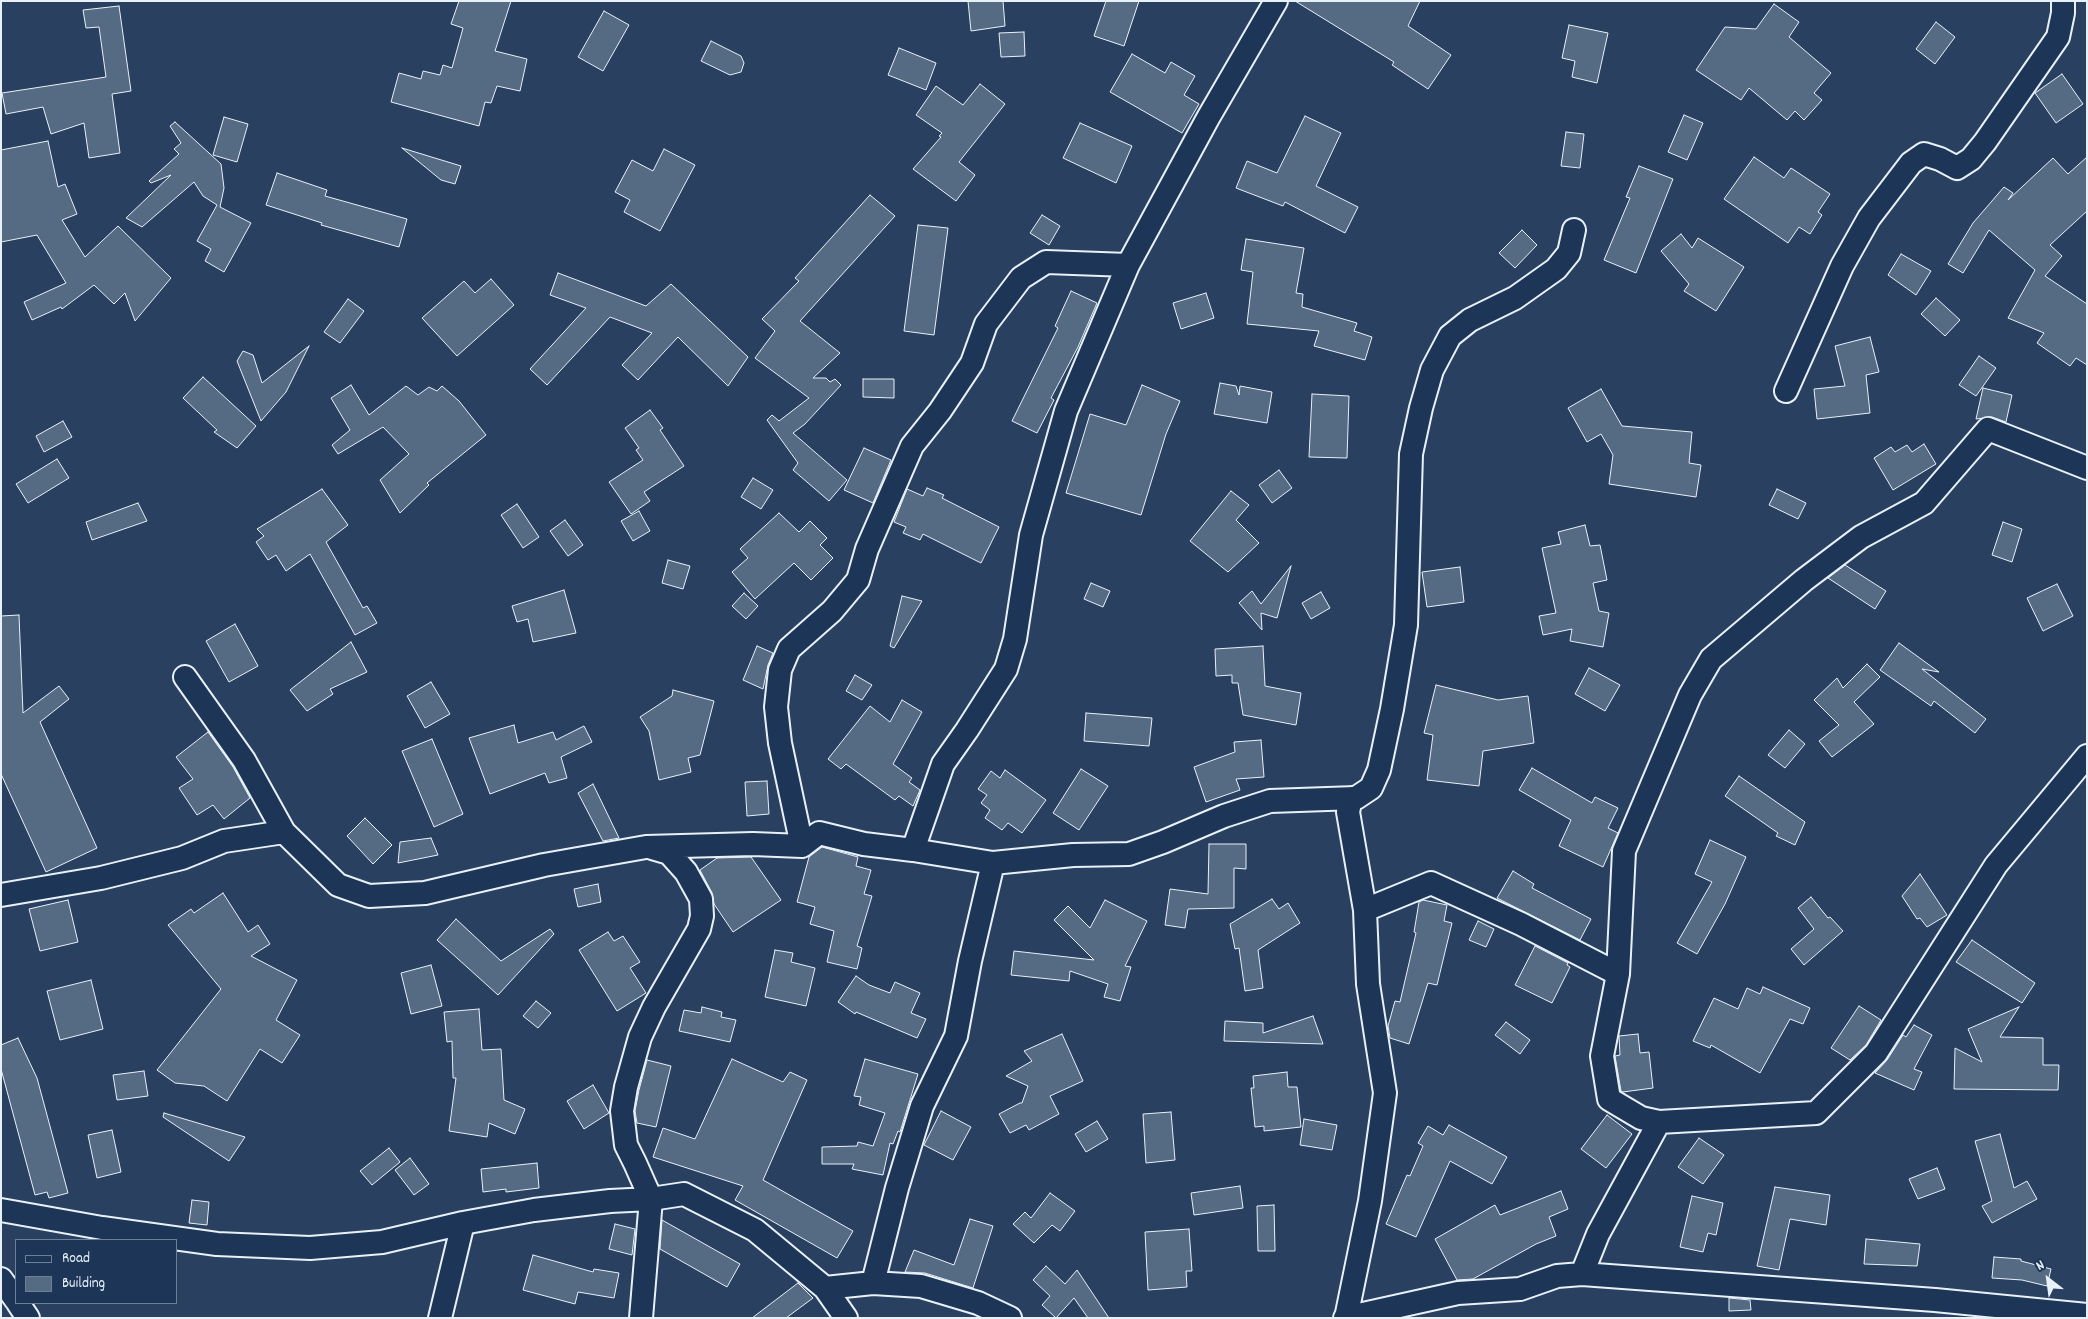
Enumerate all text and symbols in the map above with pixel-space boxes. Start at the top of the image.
legend [15,1239,178,1304]
text: Road [62,1248,90,1270]
north arrow [2023,1254,2073,1304]
text: N [2032,1256,2048,1276]
text: Building [62,1273,105,1295]

